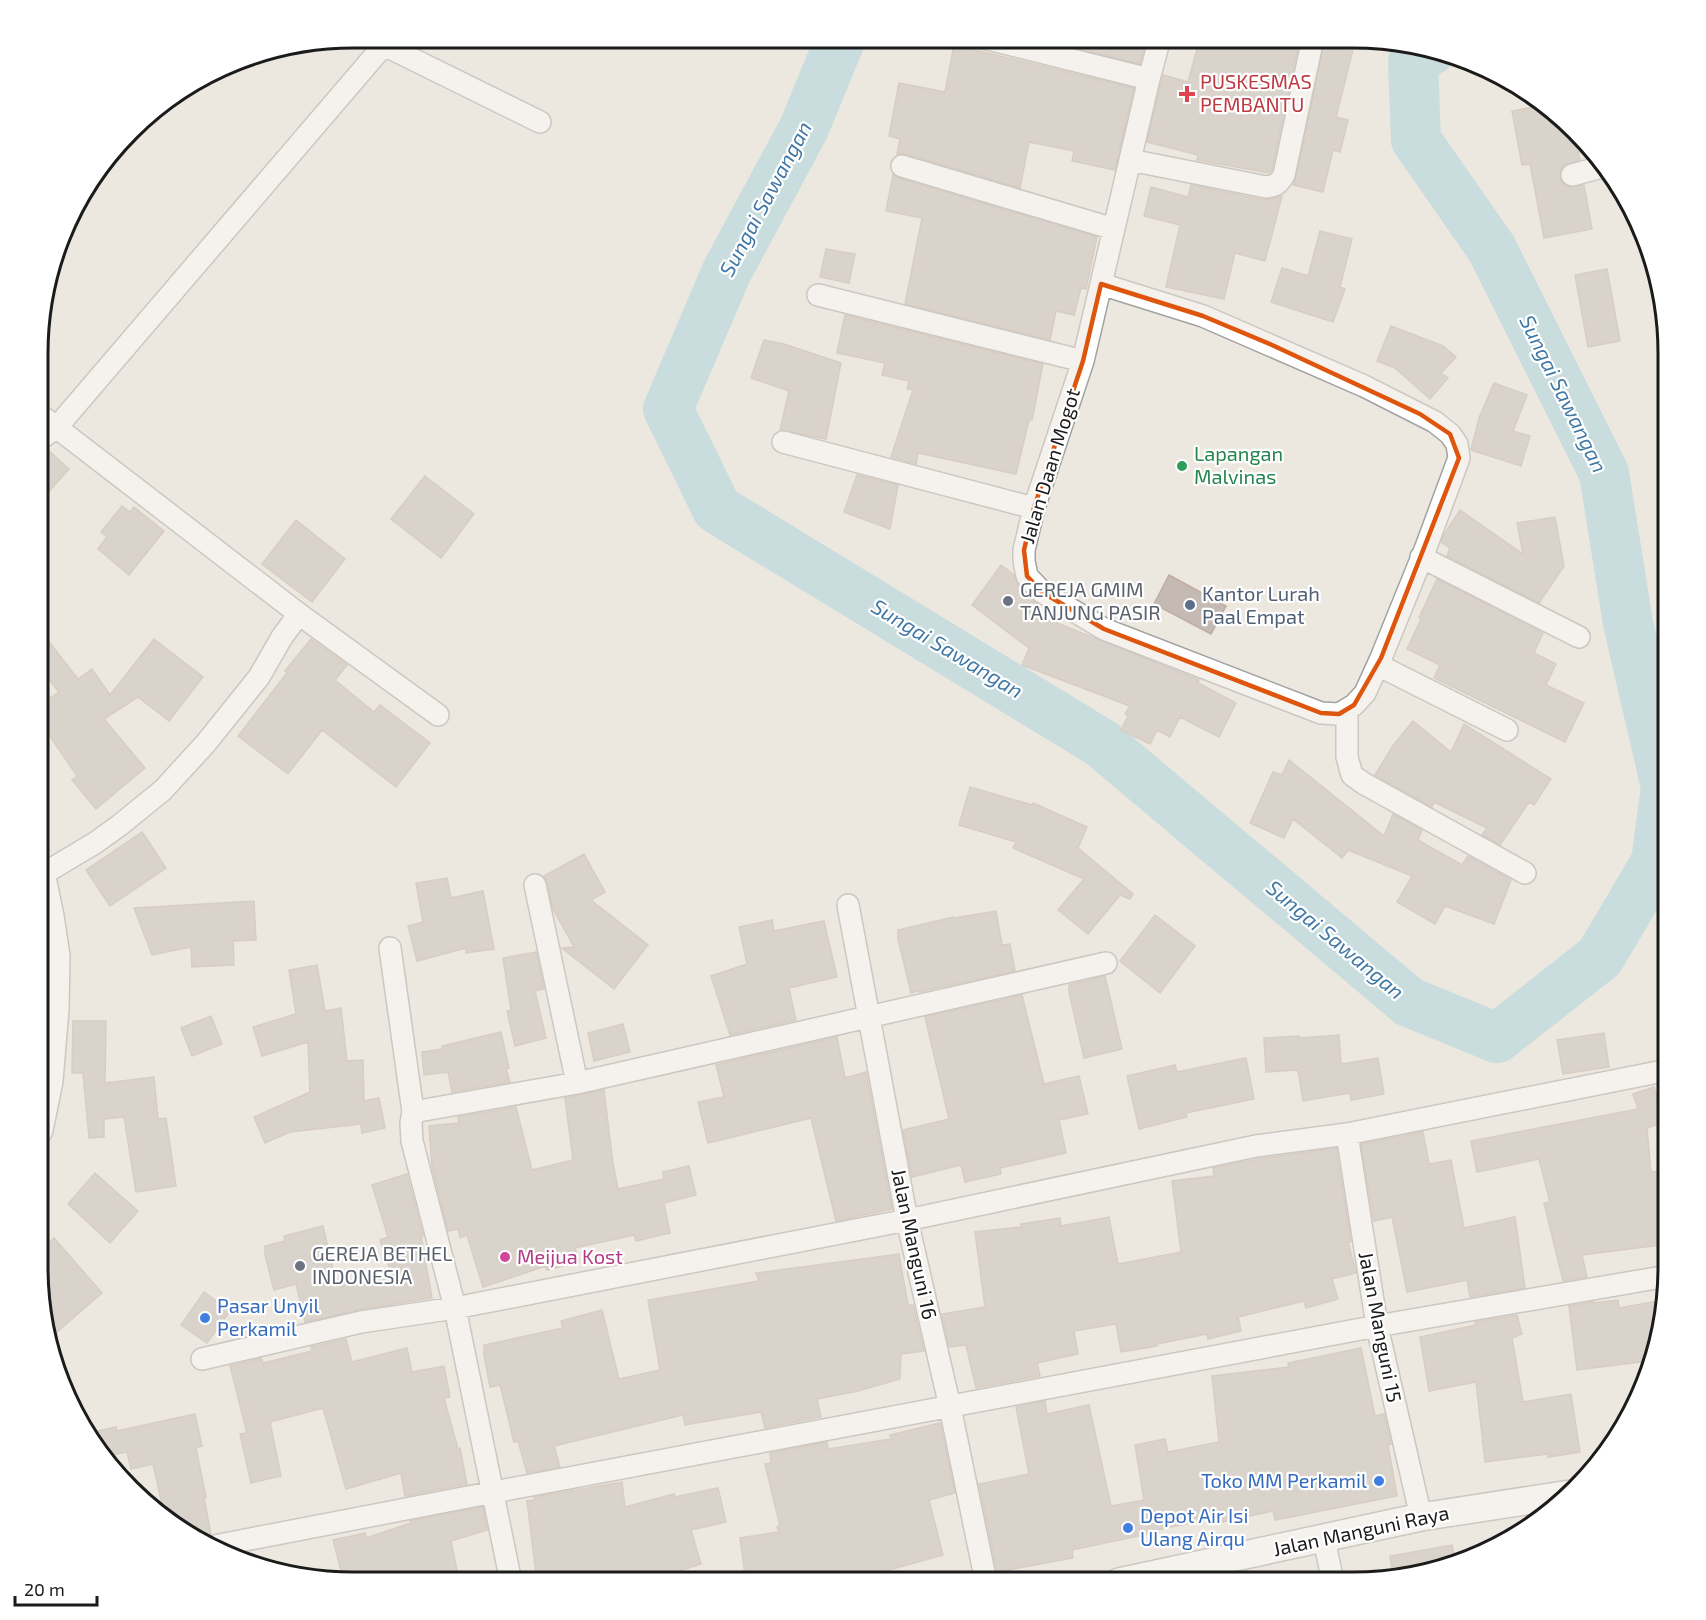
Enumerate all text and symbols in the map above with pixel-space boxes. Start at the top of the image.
place label: PUSKESMAS PEMBANTU [1200,69,1312,116]
marker: PUSKESMAS PEMBANTU [1178,85,1196,103]
water label: Sungai Sawangan [713,117,816,280]
water label: Sungai Sawangan [1515,311,1613,476]
street label: Jalan Daan Mogot [1014,385,1084,546]
place label: Lapangan Malvinas [1194,441,1283,488]
marker: Lapangan Malvinas [1175,459,1189,473]
place label: GEREJA GMIM TANJUNG PASIR [1020,577,1161,624]
place label: Kantor Lurah Paal Empat [1202,581,1320,628]
water label: Sungai Sawangan [868,593,1028,703]
marker: GEREJA GMIM TANJUNG PASIR [1001,594,1015,608]
marker: Kantor Lurah Paal Empat [1183,598,1197,612]
water label: Sungai Sawangan [1262,874,1410,1004]
street label: Jalan Manguni 16 [887,1166,943,1322]
place label: GEREJA BETHEL INDONESIA [312,1241,453,1288]
place label: Meijua Kost [517,1244,623,1268]
street label: Jalan Manguni 15 [1355,1249,1407,1404]
marker: Meijua Kost [498,1250,512,1264]
marker: GEREJA BETHEL INDONESIA [293,1259,307,1273]
place label: Pasar Unyil Perkamil [217,1293,319,1340]
marker: Pasar Unyil Perkamil [198,1311,212,1325]
place label: Toko MM Perkamil [1201,1468,1367,1492]
marker: Toko MM Perkamil [1372,1474,1386,1488]
street label: Jalan Manguni Raya [1271,1500,1451,1560]
place label: Depot Air Isi Ulang Airqu [1140,1503,1248,1550]
marker: Depot Air Isi Ulang Airqu [1121,1521,1135,1535]
scale bar [15,1569,98,1607]
text: 20 m [24,1578,65,1600]

